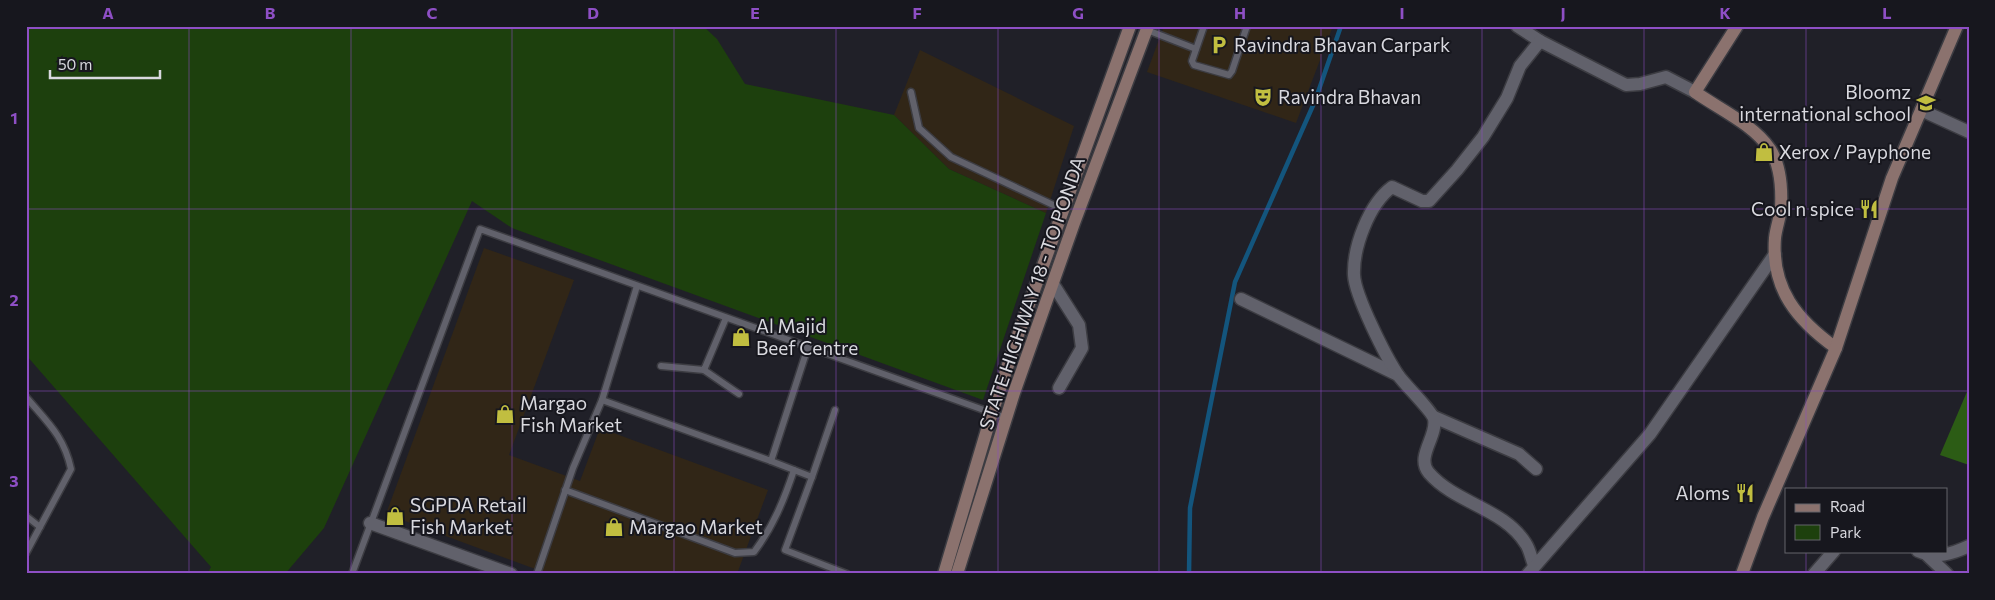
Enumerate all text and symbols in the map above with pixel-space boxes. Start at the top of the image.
text: A [102,3,114,22]
text: B [265,3,276,22]
text: C [427,3,438,22]
text: D [587,3,599,22]
text: E [750,3,760,22]
text: F [912,3,922,22]
text: G [1072,3,1084,22]
text: H [1234,3,1246,22]
text: I [1399,3,1405,22]
text: J [1560,3,1566,22]
text: K [1719,3,1731,22]
text: L [1882,3,1892,22]
place label: Ravindra Bhavan Carpark [1234,33,1450,56]
parking icon: Ravindra Bhavan Carpark [1208,34,1230,56]
scale bar [50,48,160,80]
text: 50 m [58,55,92,73]
place label: Bloomz international school [1739,80,1911,125]
place label: Ravindra Bhavan [1278,85,1421,108]
theatre icon: Ravindra Bhavan [1252,86,1274,108]
school or university icon: Bloomz international school [1915,92,1937,114]
text: 1 [10,108,18,127]
place label: Xerox / Payphone [1779,140,1931,163]
shop icon: Xerox / Payphone [1753,141,1775,163]
street label: STATE HIGHWAY 18 - TO PONDA [974,153,1089,432]
place label: Cool n spice [1751,197,1854,220]
restaurant icon: Cool n spice [1858,198,1880,220]
text: 2 [9,290,19,309]
place label: Al Majid Beef Centre [756,314,858,359]
shop icon: Al Majid Beef Centre [730,326,752,348]
place label: Margao Fish Market [520,391,622,436]
shop icon: Margao Fish Market [494,403,516,425]
text: 3 [9,471,19,490]
place label: Aloms [1675,481,1730,504]
restaurant icon: Aloms [1734,482,1756,504]
legend [1785,488,1948,552]
place label: SGPDA Retail Fish Market [410,493,527,538]
text: Road [1830,497,1865,515]
shop icon: SGPDA Retail Fish Market [384,505,406,527]
place label: Margao Market [629,515,763,538]
shop icon: Margao Market [603,516,625,538]
text: Park [1830,523,1861,541]

